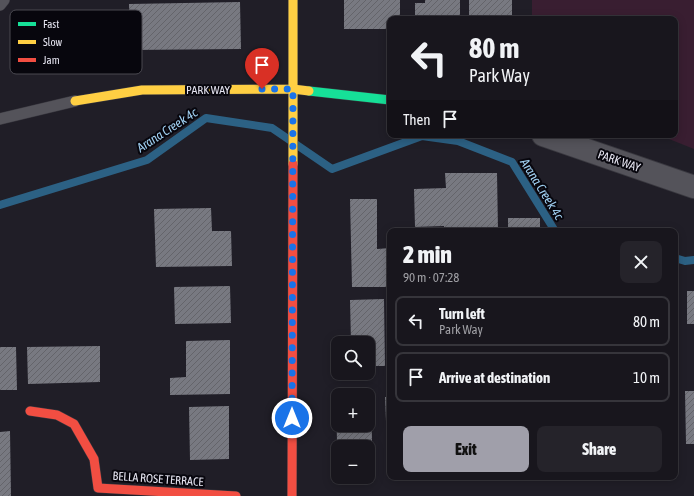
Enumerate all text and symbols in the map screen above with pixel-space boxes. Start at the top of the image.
legend [10,10,142,74]
text: Fast [43,18,59,30]
icon: left [403,32,455,84]
text: 80 m [469,32,519,64]
text: Slow [43,36,62,48]
pin [245,48,279,89]
text: Jam [43,54,60,66]
icon: arrive [251,54,273,76]
text: Park Way [469,65,530,86]
street label: PARK WAY [186,83,231,97]
water label: Arana Creek 4c [133,104,201,156]
icon: arrive [439,108,461,130]
text: Then [403,111,431,128]
street label: PARK WAY [596,147,643,175]
water label: Arana Creek 4c [517,155,567,223]
text: 2 min [403,241,452,268]
button: close [620,241,662,283]
text: 90 m · 07:28 [403,270,459,285]
text: Turn left [439,305,485,322]
icon: left [405,310,427,332]
text: 80 m [633,313,660,330]
text: Park Way [439,322,483,337]
map controls [331,336,375,484]
button: search [331,336,375,380]
icon: arrive [405,366,427,388]
text: Arrive at destination [439,369,550,386]
text: 10 m [633,369,660,386]
button: + [331,388,375,432]
position arrow [271,397,313,439]
button: Exit [403,426,529,472]
button: Share [537,426,662,472]
button: − [331,440,375,484]
street label: BELLA ROSE TERRACE [112,469,204,489]

